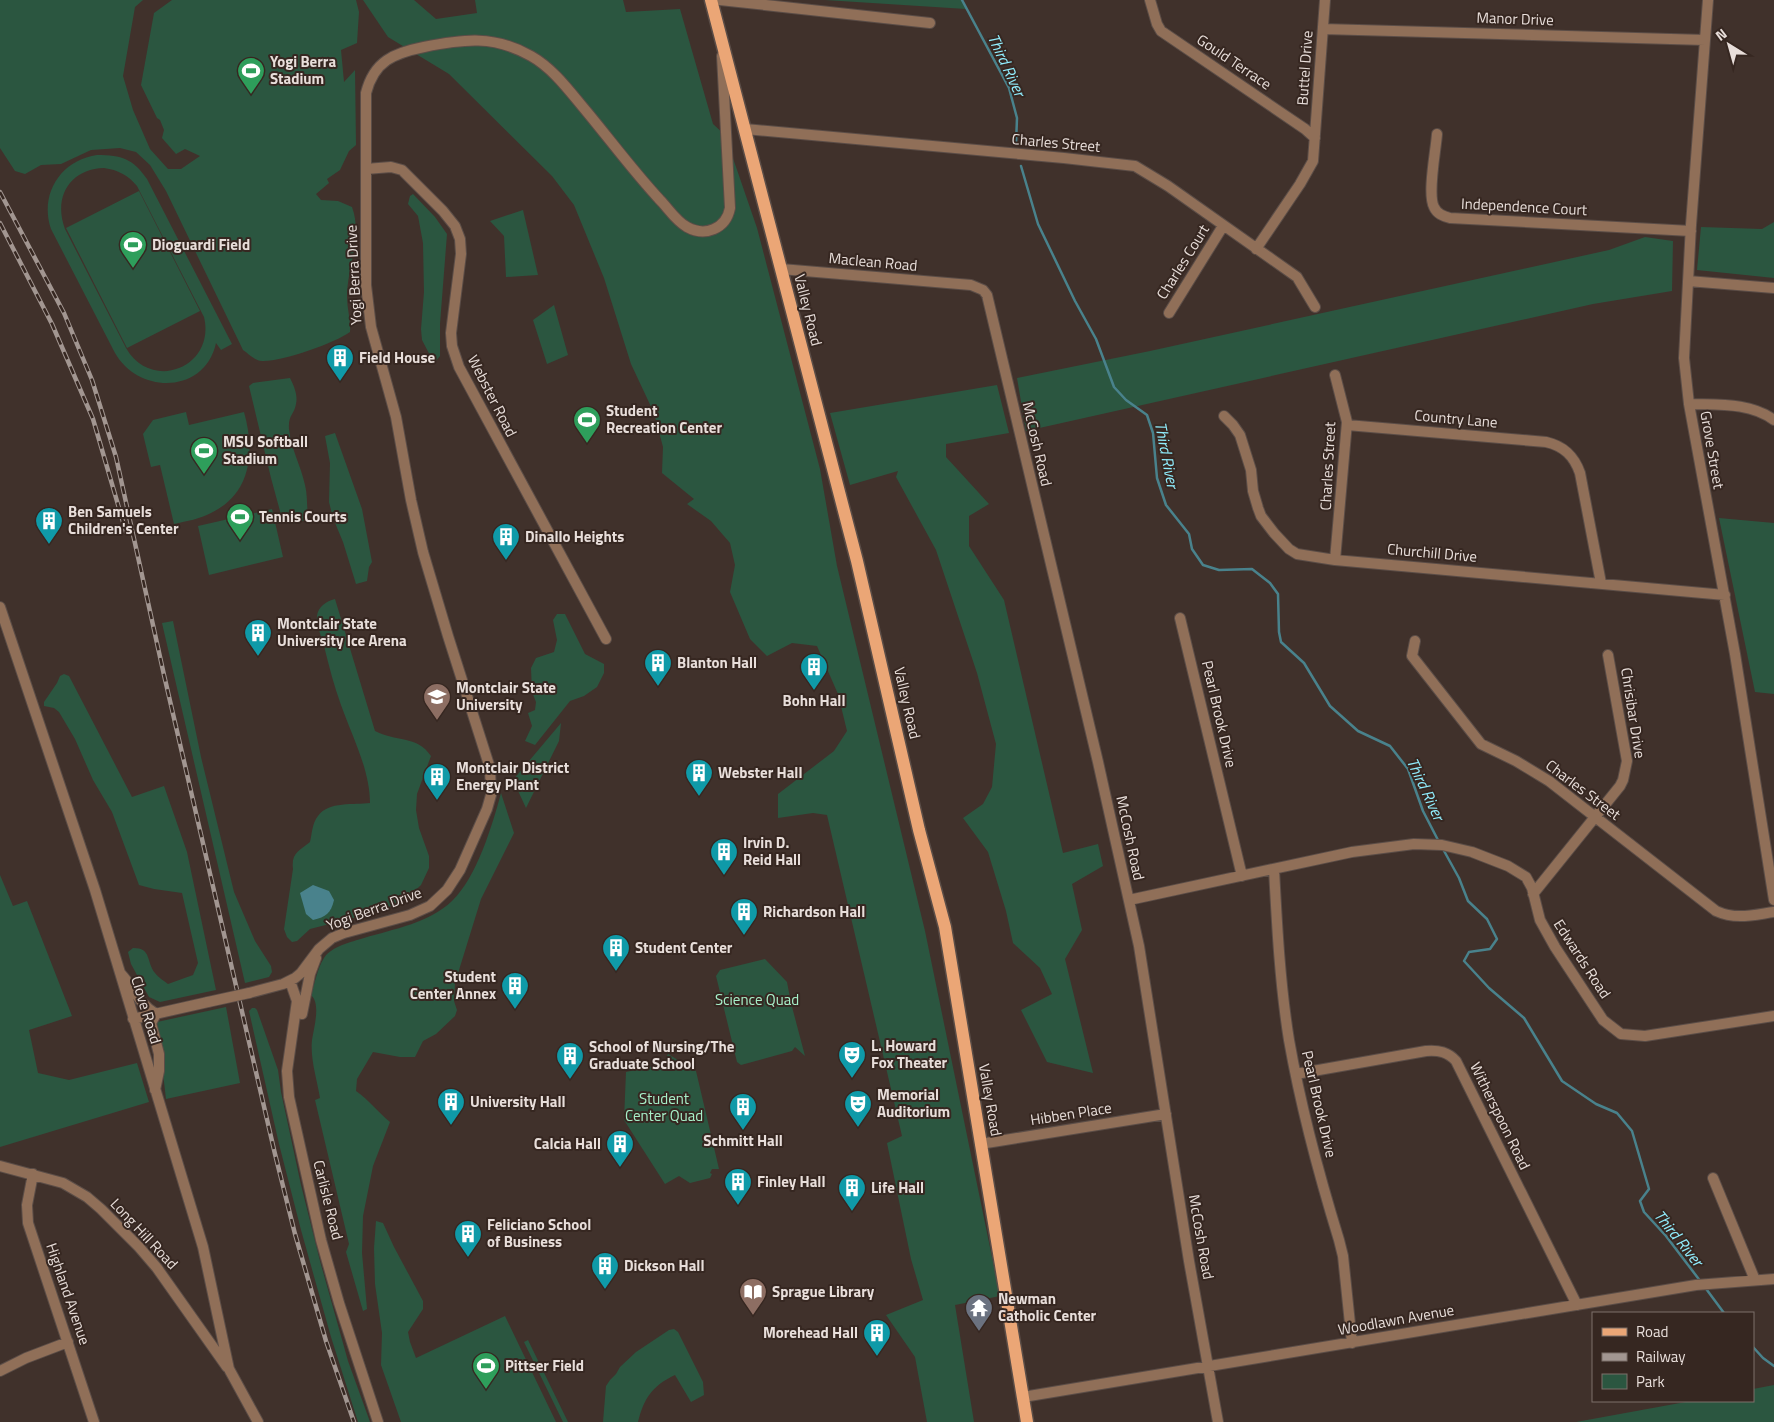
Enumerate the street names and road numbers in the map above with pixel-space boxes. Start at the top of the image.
street label: Manor Drive [1476,6,1554,31]
street label: Gould Terrace [1192,28,1276,95]
street label: Buttel Drive [1290,30,1319,106]
street label: Charles Street [1011,127,1102,158]
street label: Independence Court [1460,192,1588,221]
street label: Charles Court [1150,219,1215,304]
street label: Yogi Berra Drive [339,224,368,326]
street label: Maclean Road [828,246,918,277]
street label: Valley Road [788,272,829,348]
street label: Webster Road [462,351,523,441]
street label: McCosh Road [1017,399,1058,488]
street label: Country Lane [1414,403,1499,434]
street label: Grove Street [1694,409,1731,491]
street label: Charles Street [1314,420,1341,511]
street label: Churchill Drive [1386,537,1478,568]
street label: Pearl Brook Drive [1196,658,1243,770]
street label: Valley Road [888,665,927,741]
street label: Chrisibar Drive [1615,666,1652,760]
street label: Charles Street [1541,754,1626,826]
street label: McCosh Road [1110,794,1151,882]
street label: Yogi Berra Drive [323,881,425,936]
street label: Edwards Road [1548,914,1617,1003]
street label: Clove Road [125,973,168,1047]
street label: Pearl Brook Drive [1296,1048,1343,1160]
street label: Witherspoon Road [1464,1058,1536,1173]
street label: Valley Road [973,1062,1008,1138]
street label: Hibben Place [1029,1096,1113,1131]
street label: Carlisle Road [307,1158,349,1242]
street label: Long Hill Road [105,1193,184,1274]
street label: McCosh Road [1183,1193,1220,1281]
street label: Highland Avenue [40,1240,97,1348]
street label: Woodlawn Avenue [1336,1298,1456,1341]

